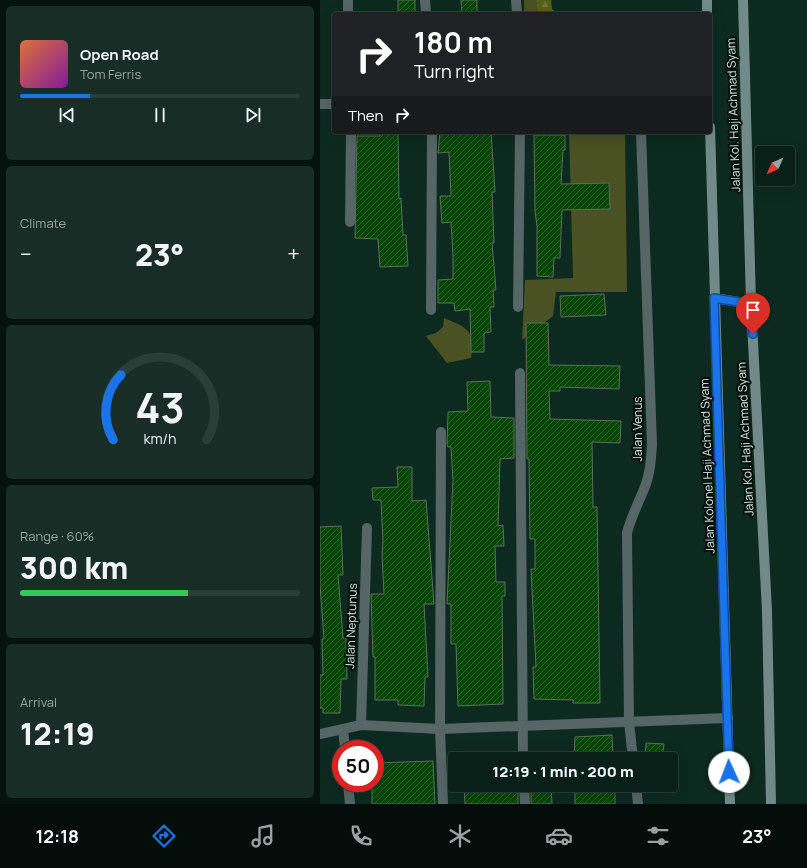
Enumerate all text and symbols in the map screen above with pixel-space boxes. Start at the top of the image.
text: 180 m [414,23,493,61]
icon: right [348,28,400,80]
street label: Jalan Kol. Haji Achmad Syam [722,38,744,192]
text: Open Road [80,44,159,65]
text: Turn right [414,59,495,83]
text: Tom Ferris [80,65,141,83]
icon: previous [56,104,78,126]
icon: pause [149,104,171,126]
icon: next [242,104,264,126]
icon: right [391,104,413,126]
text: Then [348,105,383,126]
north arrow [755,146,795,186]
map controls [755,146,795,186]
text: Climate [20,214,66,232]
text: 23° [135,234,184,275]
text: − [20,239,32,269]
text: + [287,239,300,269]
pin [736,293,770,334]
icon: arrive [742,299,764,321]
street label: Jalan Kol. Haji Achmad Syam [732,362,758,516]
street label: Jalan Kolonel Haji Achmad Syam [695,378,719,554]
text: 43 [135,379,185,435]
street label: Jalan Venus [629,396,646,462]
text: km/h [143,429,177,448]
text: Range · 60% [20,527,94,545]
text: 300 km [20,547,128,588]
street label: Jalan Neptunus [341,583,361,669]
text: Arrival [20,693,57,711]
text: 12:19 [20,713,95,754]
speed limit sign: 50 [332,740,384,792]
position arrow [708,751,750,793]
text: 12:19 · 1 min · 200 m [492,761,634,782]
icon: directions [150,822,178,850]
icon: music [249,822,277,850]
icon: phone [347,822,375,850]
icon: climate [446,822,474,850]
icon: car [545,822,573,850]
icon: filters [644,822,672,850]
text: 12:18 [35,824,79,848]
text: 23° [742,824,772,848]

